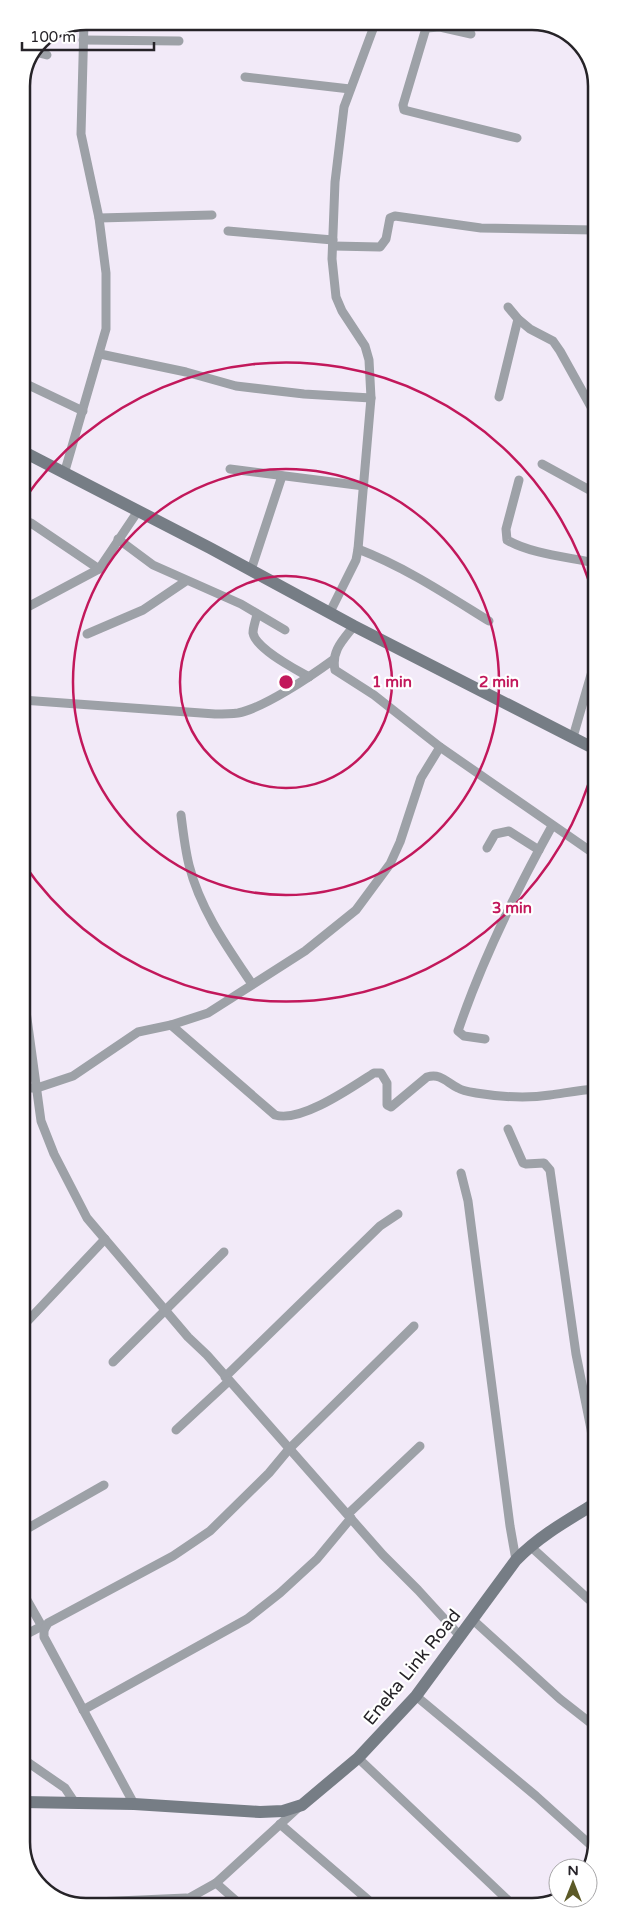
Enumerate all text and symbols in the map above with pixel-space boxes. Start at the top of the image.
scale bar [22,20,155,52]
text: 100 m [30,28,76,46]
centre of rings [277,673,295,691]
text: 1 min [372,673,412,691]
text: 2 min [479,673,519,691]
text: 3 min [492,899,532,917]
street label: Eneka Link Road [359,1605,465,1729]
north arrow [548,1858,598,1908]
text: N [567,1862,579,1879]

